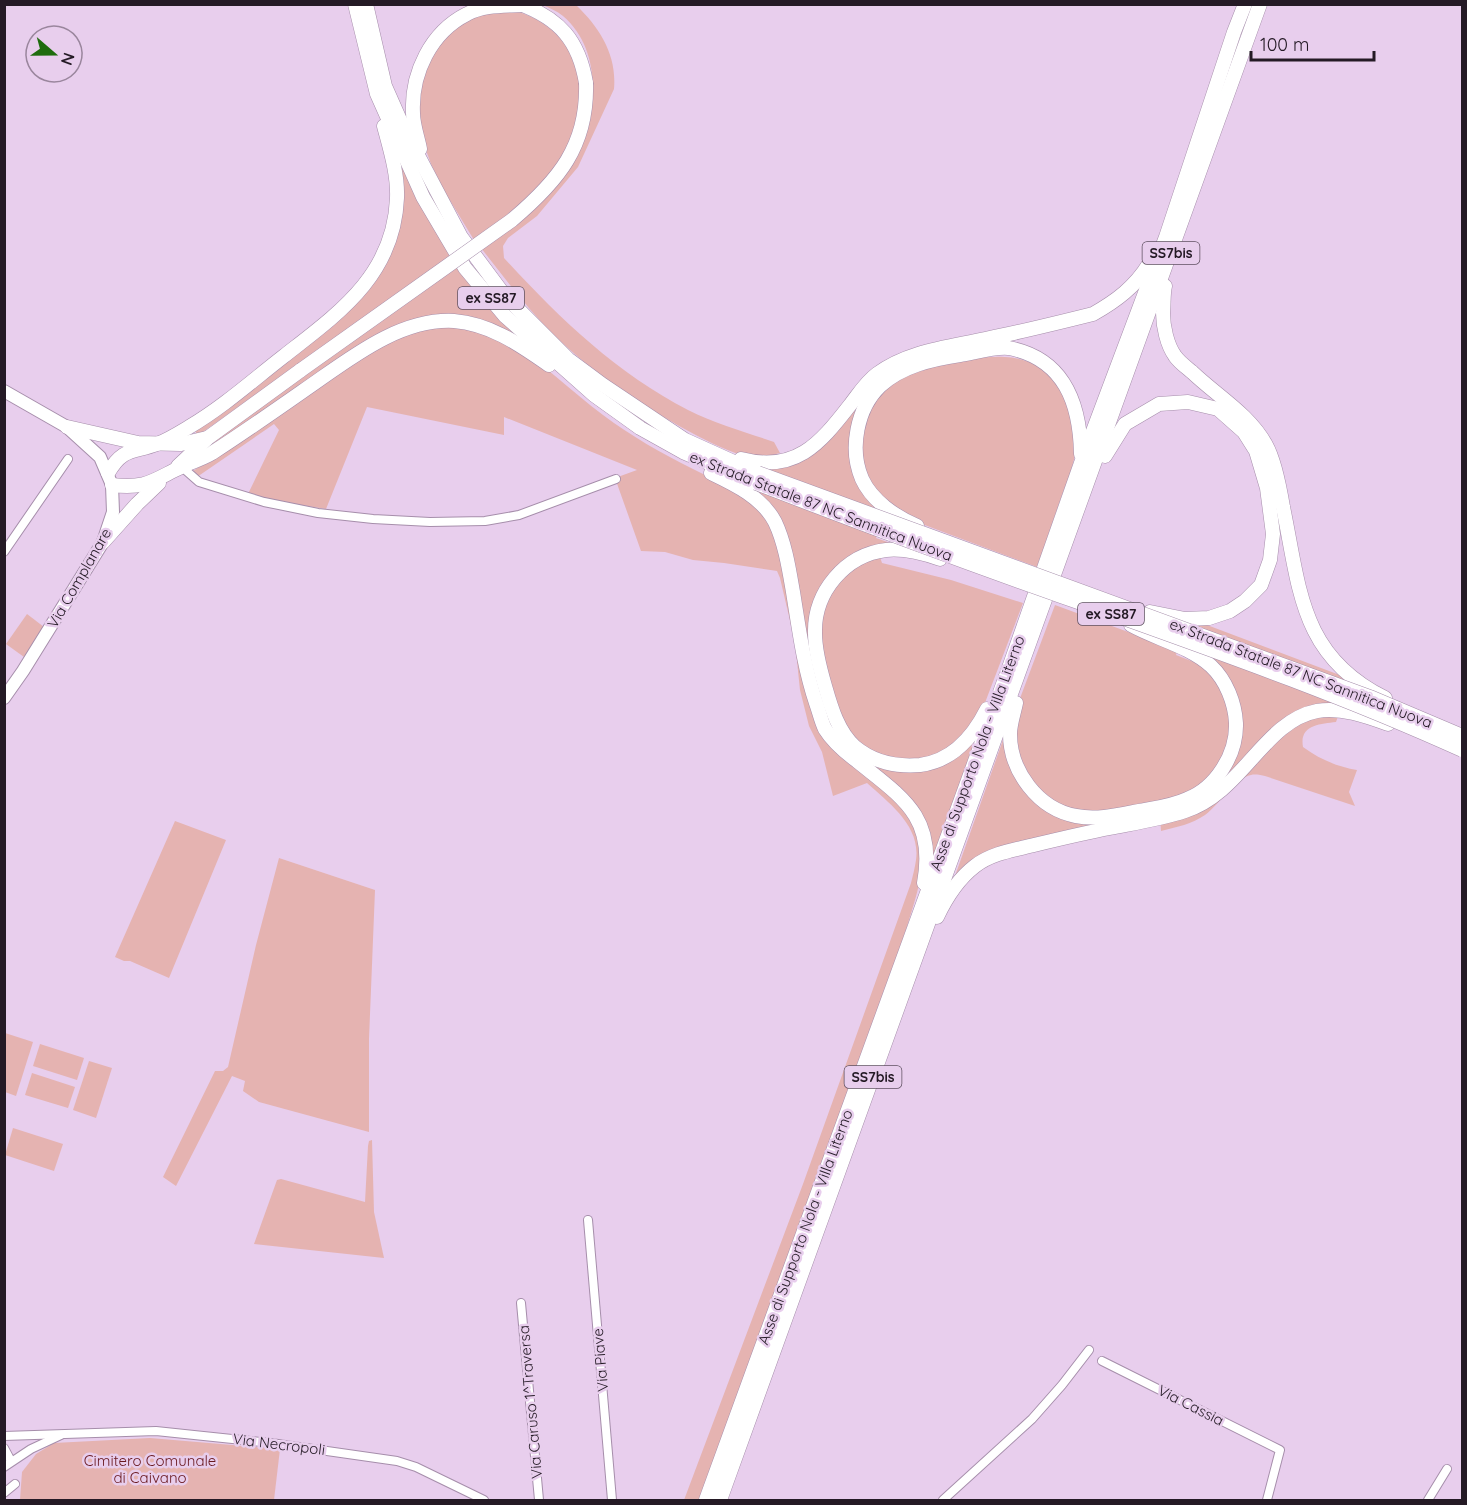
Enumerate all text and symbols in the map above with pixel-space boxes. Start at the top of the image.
north arrow [24,24,84,84]
scale bar [1251,24,1374,62]
text: 100 m [1260,33,1309,56]
text: N [57,50,80,68]
road number: SS7bis [1142,242,1200,264]
road number: ex SS87 [458,287,524,309]
street label: ex Strada Statale 87 NC Sannitica Nuova [687,447,955,565]
street label: Via Complanare [43,525,115,631]
road number: ex SS87 [1078,603,1144,625]
street label: ex Strada Statale 87 NC Sannitica Nuova [1167,614,1435,732]
street label: Asse di Supporto Nola - Villa Literno [926,633,1028,873]
road number: SS7bis [844,1066,902,1088]
street label: Asse di Supporto Nola - Villa Literno [754,1107,856,1347]
street label: Via Caruso 1^Traversa [514,1324,546,1480]
street label: Via Piave [588,1327,612,1393]
street label: Via Cassia [1155,1380,1227,1430]
street label: Via Necropoli [232,1429,326,1459]
park label: Cimitero Comunale di Caivano [84,1451,216,1487]

